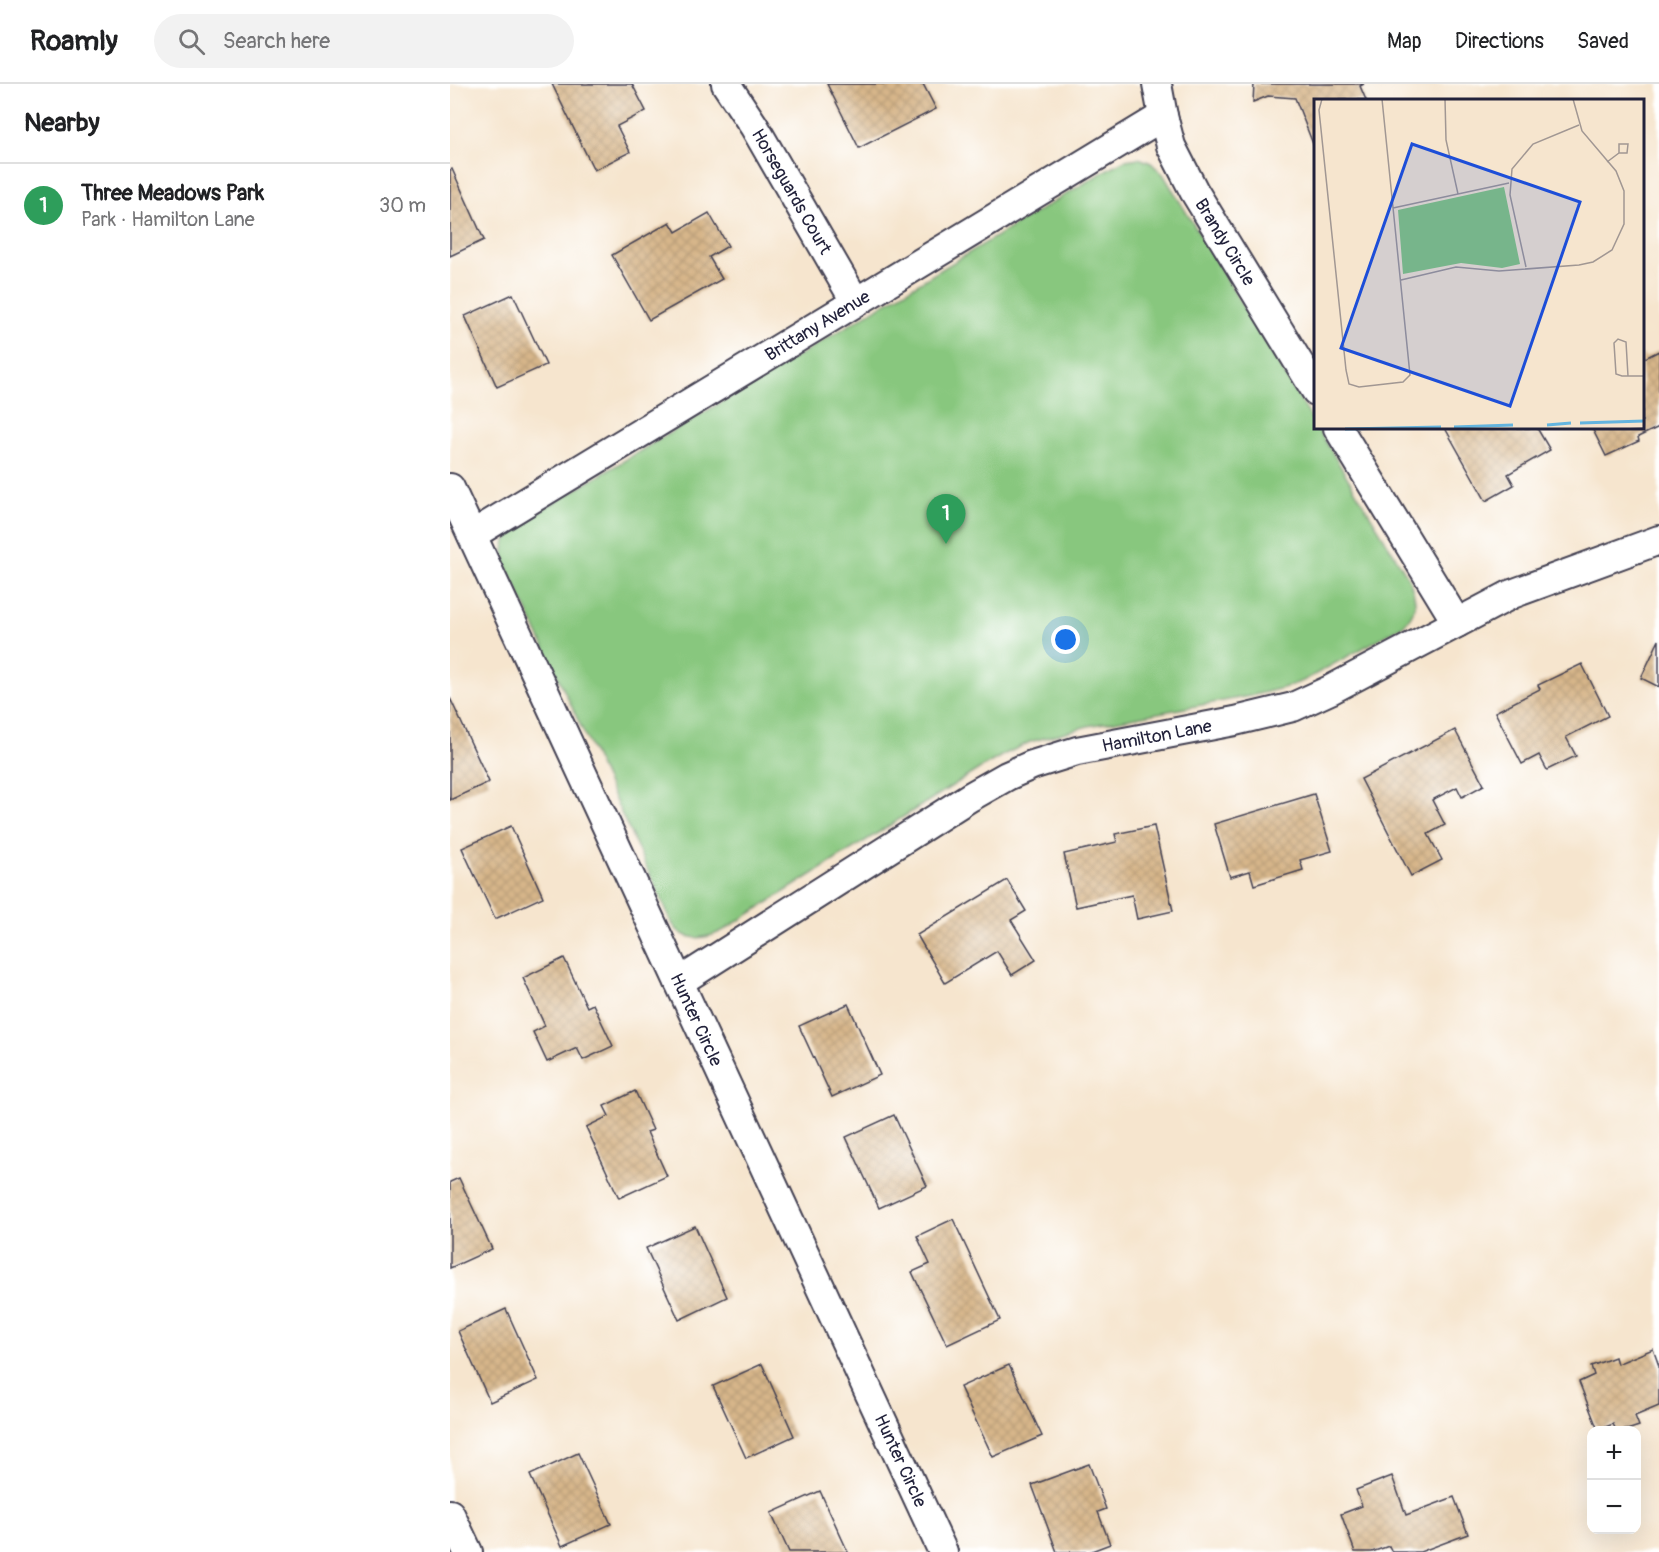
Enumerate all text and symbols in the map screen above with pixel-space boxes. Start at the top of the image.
search box [154,14,574,68]
text: Roamly [30,24,118,59]
icon: search [175,25,208,58]
text: Search here [223,27,330,55]
text: Map [1387,28,1422,55]
text: Directions [1455,28,1544,55]
text: Saved [1577,28,1629,55]
inset map [1314,99,1644,429]
text: Nearby [24,107,100,139]
street label: Horseguards Court [746,125,837,259]
text: Three Meadows Park [81,179,264,207]
text: 1 [40,193,47,218]
text: 30 m [379,193,426,218]
street label: Brandy Circle [1189,194,1260,290]
text: Park · Hamilton Lane [81,207,255,232]
street label: Brittany Avenue [761,285,875,367]
pin: 1 [926,494,966,544]
your location [1051,625,1080,654]
street label: Hamilton Lane [1100,715,1214,758]
street label: Hunter Circle [664,970,727,1070]
street label: Hunter Circle [869,1411,932,1511]
map controls [1587,1426,1641,1534]
button: + [1587,1426,1641,1480]
button: − [1587,1480,1641,1534]

